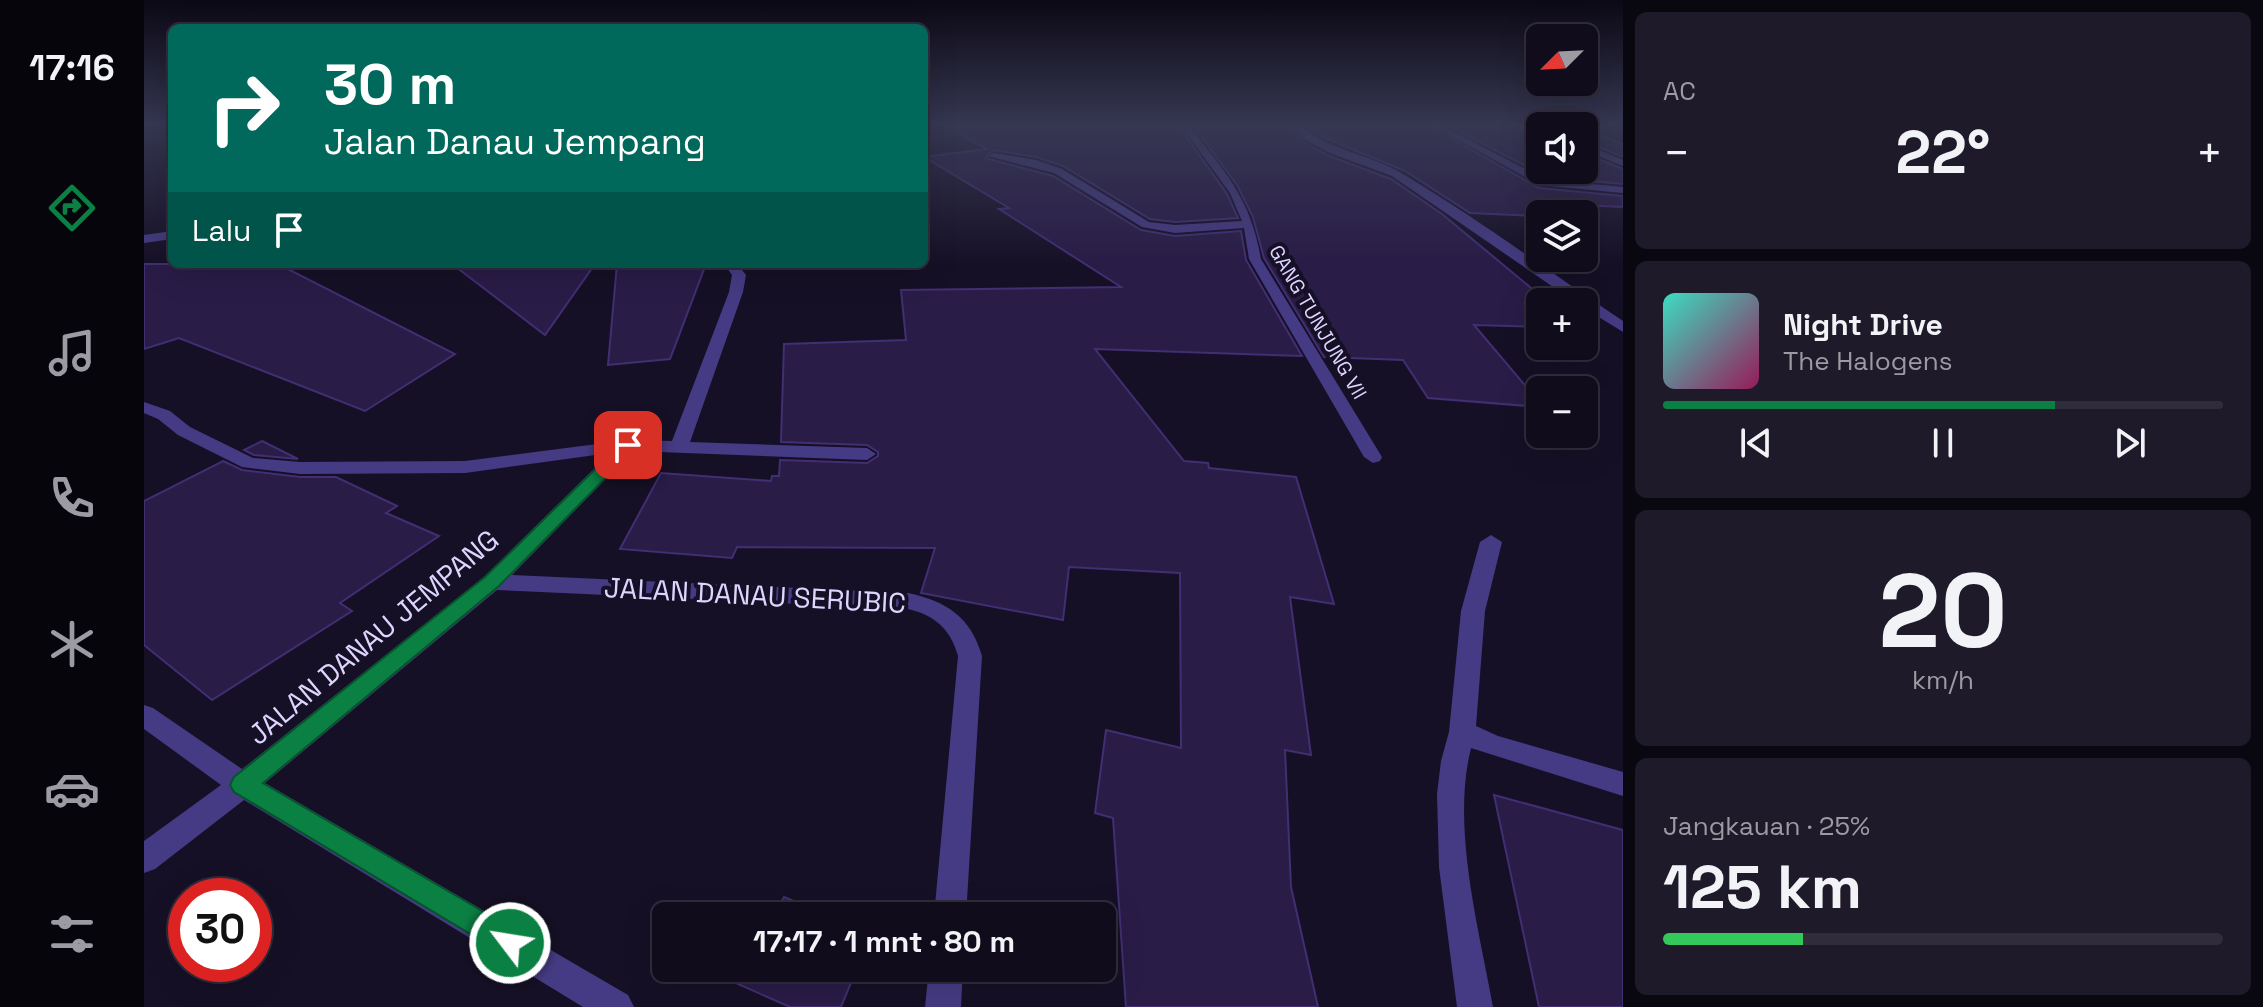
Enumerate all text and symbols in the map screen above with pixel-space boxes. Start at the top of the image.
north arrow [1526,24,1598,96]
map controls [1526,24,1598,448]
text: 17:16 [29,45,115,91]
text: 30 m [324,49,456,120]
icon: right [192,56,296,160]
text: AC [1663,74,1696,108]
button: sound [1526,112,1598,184]
text: 22° [1896,114,1990,191]
text: Jalan Danau Jempang [324,119,706,165]
text: − [1663,125,1690,181]
text: + [2196,125,2223,181]
icon: directions [44,180,100,236]
button: layers [1526,200,1598,272]
icon: arrive [267,208,311,252]
text: Lalu [192,211,251,250]
street label: GANG TUNJUNG VII [1263,240,1373,404]
button: + [1526,288,1598,360]
text: Night Drive [1783,305,1943,344]
icon: music [44,325,100,381]
text: The Halogens [1783,344,1952,378]
button: − [1526,376,1598,448]
pin [594,411,662,479]
icon: previous [1734,421,1778,465]
icon: pause [1921,421,1965,465]
icon: next [2108,421,2152,465]
icon: arrive [606,423,650,467]
icon: phone [44,470,100,526]
street label: JALAN DANAU JEMPANG [240,522,506,752]
text: 20 [1878,545,2008,677]
street label: JALAN DANAU SERUBIC [603,569,907,621]
icon: climate [44,616,100,672]
text: km/h [1912,663,1974,697]
icon: car [44,761,100,817]
text: Jangkauan · 25% [1663,809,1870,843]
text: 125 km [1663,849,1862,926]
speed limit sign: 30 [168,878,272,982]
position arrow [468,901,552,985]
icon: filters [44,906,100,962]
text: 17:17 · 1 mnt · 80 m [753,922,1015,961]

